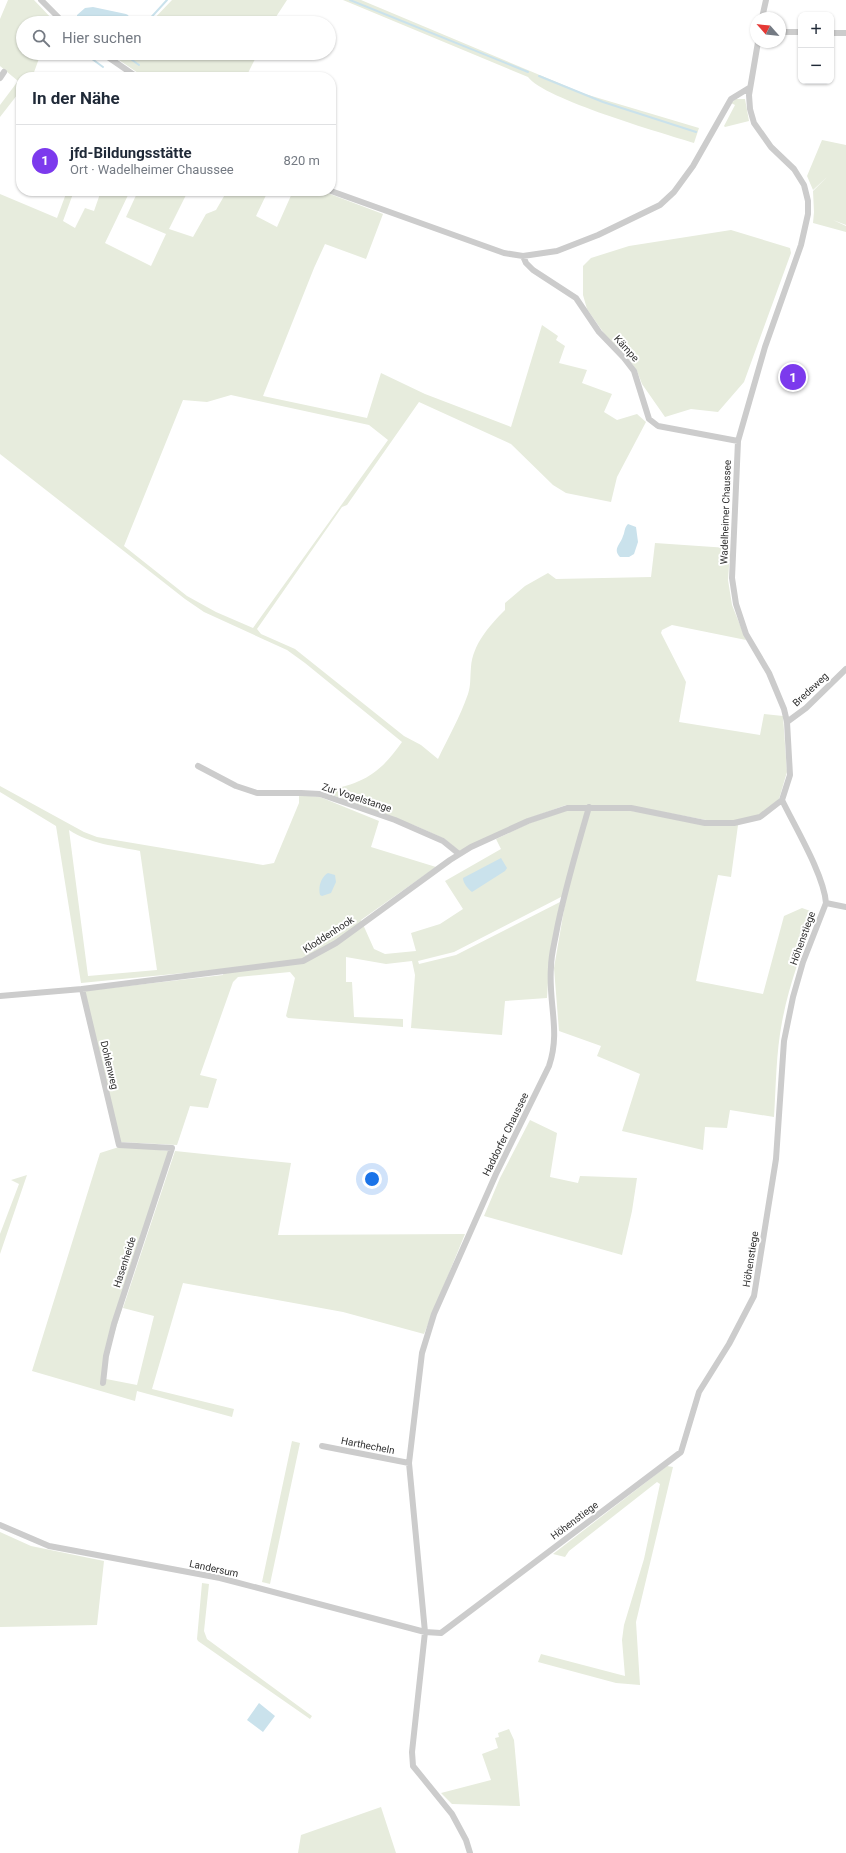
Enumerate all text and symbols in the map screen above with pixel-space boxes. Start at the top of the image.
north arrow [750,12,786,48]
map controls [798,12,834,84]
button: + [798,12,834,48]
search box [16,16,336,60]
icon: search [30,27,52,49]
text: Hier suchen [62,29,141,47]
button: − [798,48,834,84]
text: In der Nähe [32,88,120,108]
text: jfd-Bildungsstätte [70,144,192,162]
text: 1 [41,153,49,168]
text: 820 m [283,153,320,168]
text: Ort · Wadelheimer Chaussee [70,162,234,177]
street label: Kämpe [612,333,641,364]
pin: 1 [780,362,806,392]
street label: Wadelheimer Chaussee [718,460,733,564]
street label: Bredeweg [790,670,830,708]
street label: Zur Vogelstange [321,781,393,814]
street label: Höhenstiege [788,910,817,966]
street label: Kloddenhook [301,913,357,955]
street label: Dohlenweg [99,1040,120,1090]
street label: Haddorfer Chaussee [480,1091,530,1178]
your location [362,1169,382,1189]
street label: Höhenstiege [741,1230,760,1288]
street label: Hasenheide [111,1235,138,1289]
street label: Harthecheln [340,1435,396,1456]
street label: Höhenstiege [549,1499,600,1542]
street label: Landersum [188,1558,240,1579]

